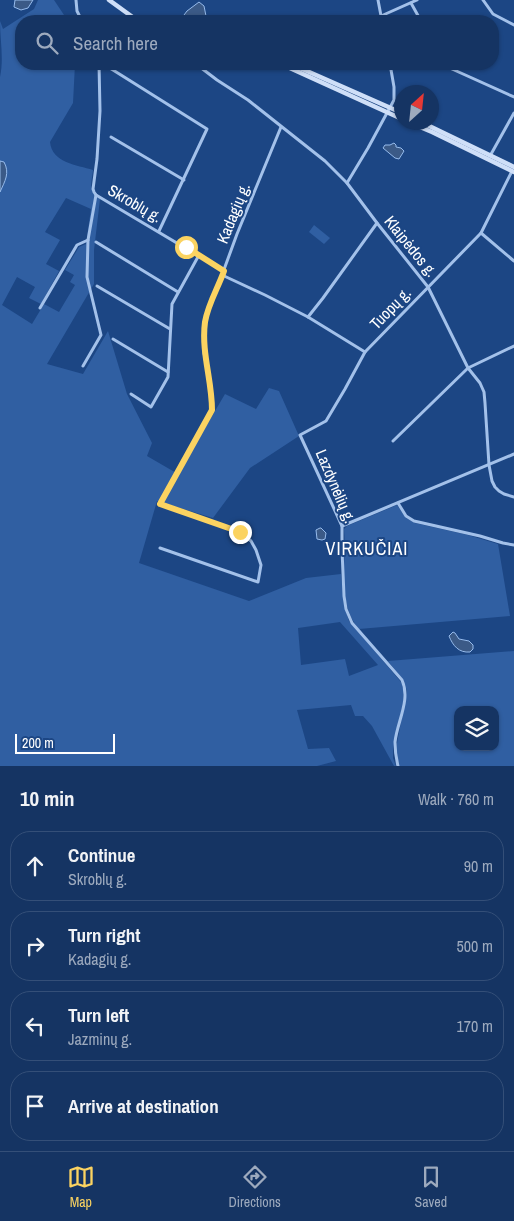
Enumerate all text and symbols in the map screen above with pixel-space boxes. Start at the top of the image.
search box [15,15,499,70]
icon: search [33,29,61,57]
text: Search here [73,30,158,56]
north arrow [394,85,439,130]
street label: Skroblų g. [104,179,166,227]
street label: Kadagių g. [211,179,255,247]
street label: Klaipėdos g. [379,211,443,281]
route start [175,236,198,259]
street label: Tuopų g. [364,282,416,334]
street label: Lazdynėlių g. [311,446,361,526]
route end [229,521,252,544]
district label: VIRKUČIAI [326,536,408,561]
map controls [454,706,499,751]
button: layers [454,706,499,751]
scale bar [15,731,115,754]
text: 200 m [22,734,54,752]
text: 10 min [20,784,75,813]
text: Walk · 760 m [418,788,494,810]
text: Continue [68,842,136,868]
icon: ahead [21,852,49,880]
text: 90 m [464,855,493,877]
text: Skroblų g. [68,868,127,890]
text: Turn right [68,922,140,948]
icon: right [21,932,49,960]
text: 500 m [457,935,493,957]
text: Kadagių g. [68,948,131,970]
text: Turn left [68,1002,129,1028]
icon: left [21,1012,49,1040]
text: 170 m [457,1015,493,1037]
text: Jazminų g. [68,1028,132,1050]
icon: arrive [21,1092,49,1120]
text: Arrive at destination [68,1093,219,1119]
tab: Map [67,1163,95,1211]
tab: Directions [229,1163,281,1211]
tab: Saved [415,1163,447,1211]

